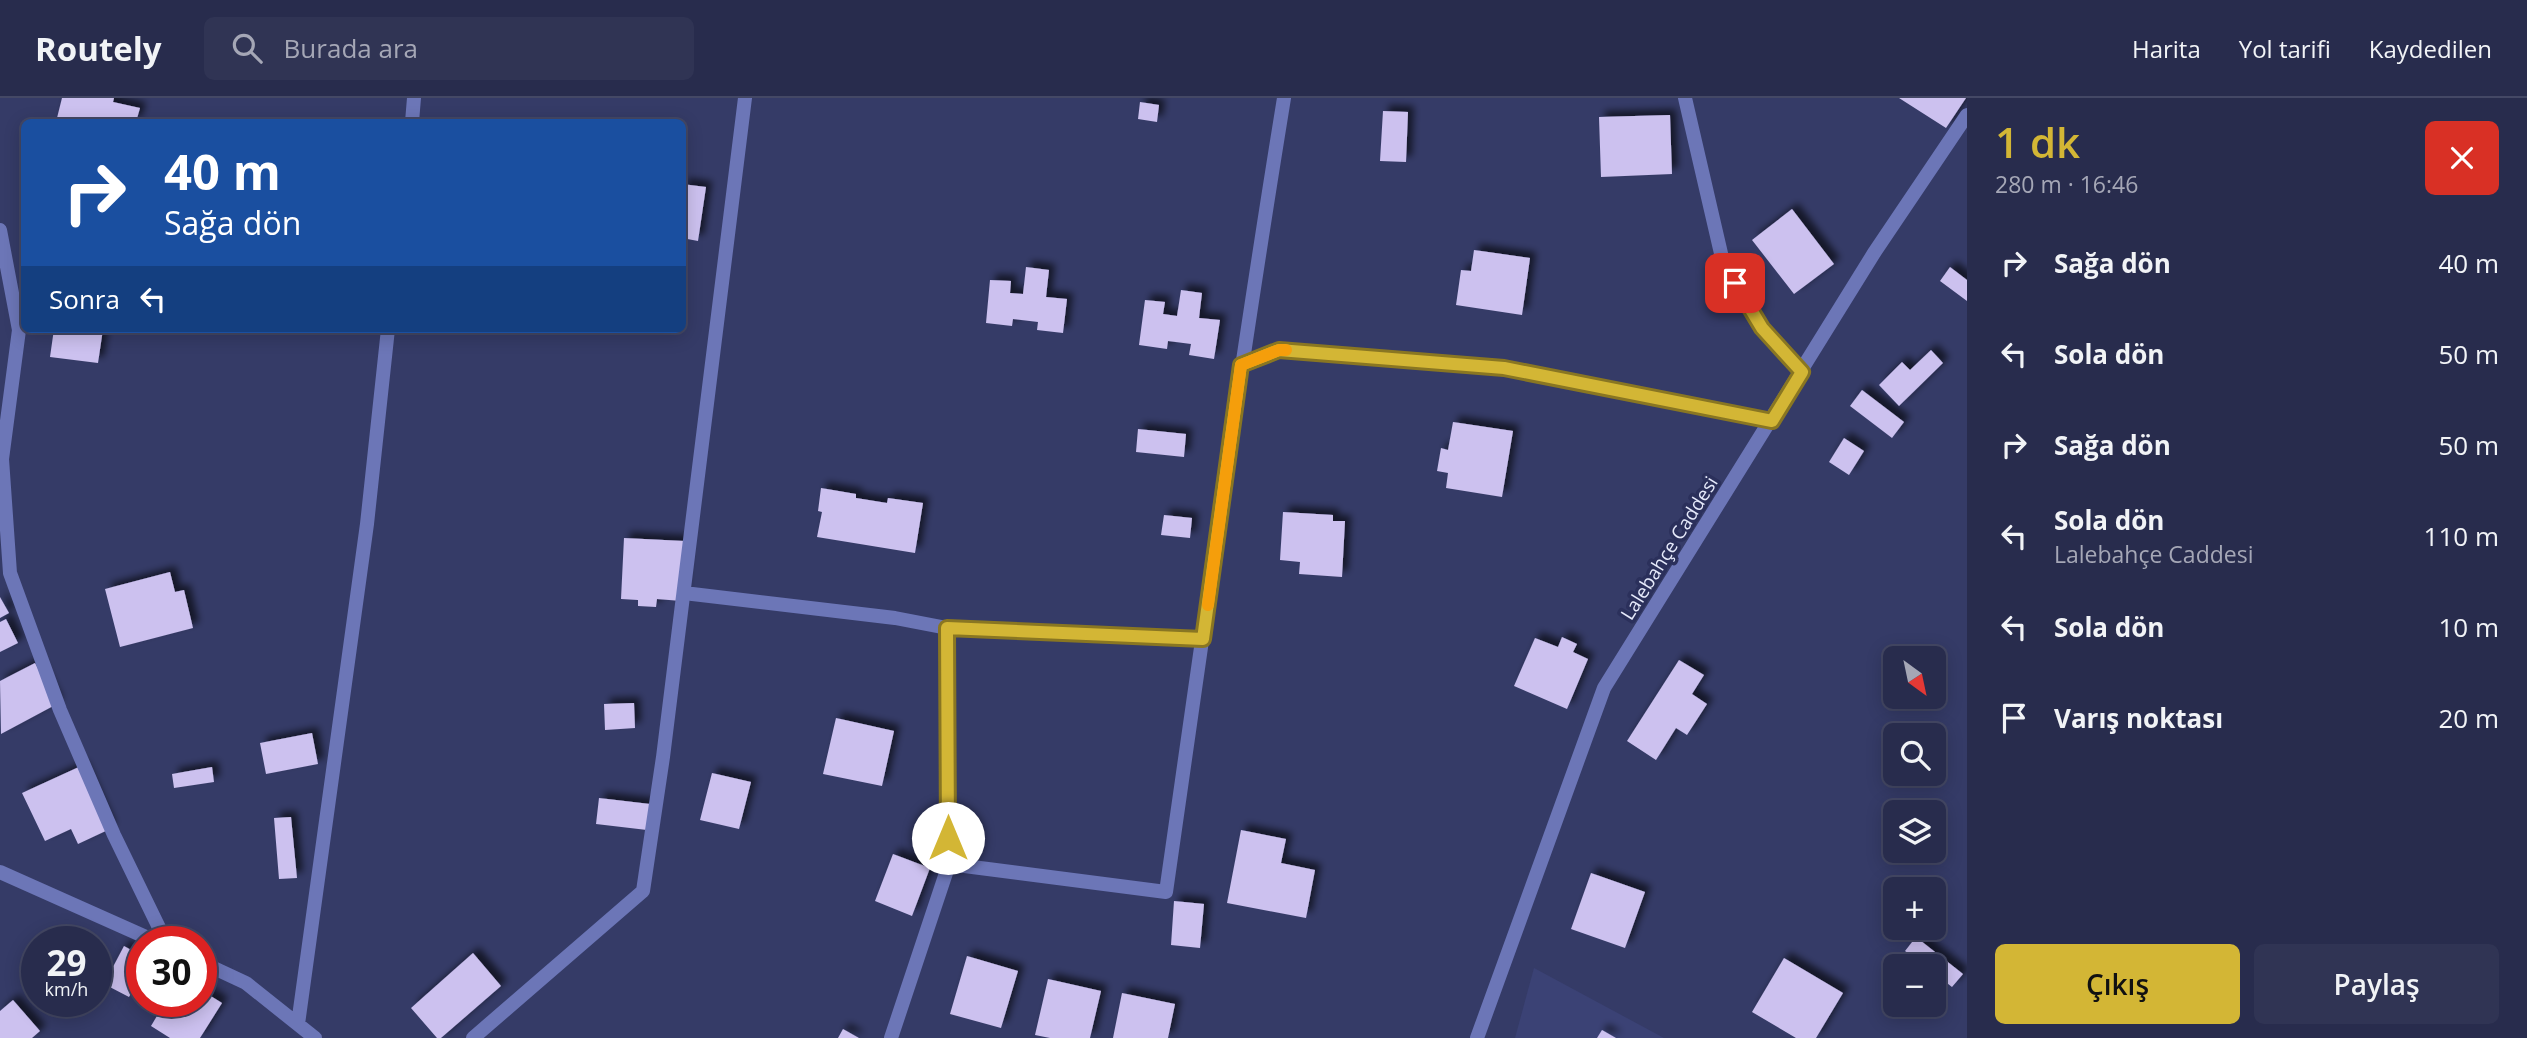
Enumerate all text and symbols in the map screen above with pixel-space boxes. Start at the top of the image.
search box [204,17,694,80]
text: Routely [35,26,162,71]
icon: search [228,29,266,67]
text: Burada ara [284,30,418,66]
text: Harita [2132,32,2201,65]
text: Yol tarifi [2239,32,2331,65]
text: Kaydedilen [2369,32,2492,65]
text: 1 dk [1995,113,2080,170]
button: close [2425,121,2499,195]
text: 40 m [164,138,281,204]
icon: right [49,147,140,238]
text: 280 m · 16:46 [1995,168,2138,200]
text: Sağa dön [164,201,301,244]
icon: right [1995,244,2033,282]
text: Sağa dön [2054,245,2171,281]
text: 40 m [2438,245,2499,281]
pin [1705,253,1765,313]
icon: arrive [1716,264,1754,302]
icon: left [134,280,172,318]
text: Sonra [49,281,120,317]
icon: left [1995,335,2033,373]
text: Sola dön [2054,336,2164,372]
text: 50 m [2438,336,2499,372]
icon: right [1995,426,2033,464]
text: Sağa dön [2054,427,2171,463]
text: 50 m [2438,427,2499,463]
street label: Lalebahçe Caddesi [1614,471,1724,625]
text: Sola dön [2054,502,2164,538]
icon: left [1995,517,2033,555]
text: 110 m [2424,518,2499,554]
text: Lalebahçe Caddesi [2054,538,2253,570]
icon: left [1995,608,2033,646]
text: Sola dön [2054,609,2164,645]
text: 10 m [2438,609,2499,645]
north arrow [1883,646,1946,709]
map controls [1883,646,1946,1017]
icon: arrive [1995,699,2033,737]
text: Varış noktası [2054,700,2223,736]
text: 20 m [2438,700,2499,736]
button: search [1883,723,1946,786]
button: layers [1883,800,1946,863]
position arrow [911,801,985,875]
button: + [1883,877,1946,940]
speed limit sign: 30 [126,926,217,1017]
text: 29 [46,939,87,986]
button: Çıkış [1995,944,2240,1024]
button: Paylaş [2254,944,2499,1024]
button: − [1883,954,1946,1017]
text: km/h [45,977,88,1001]

